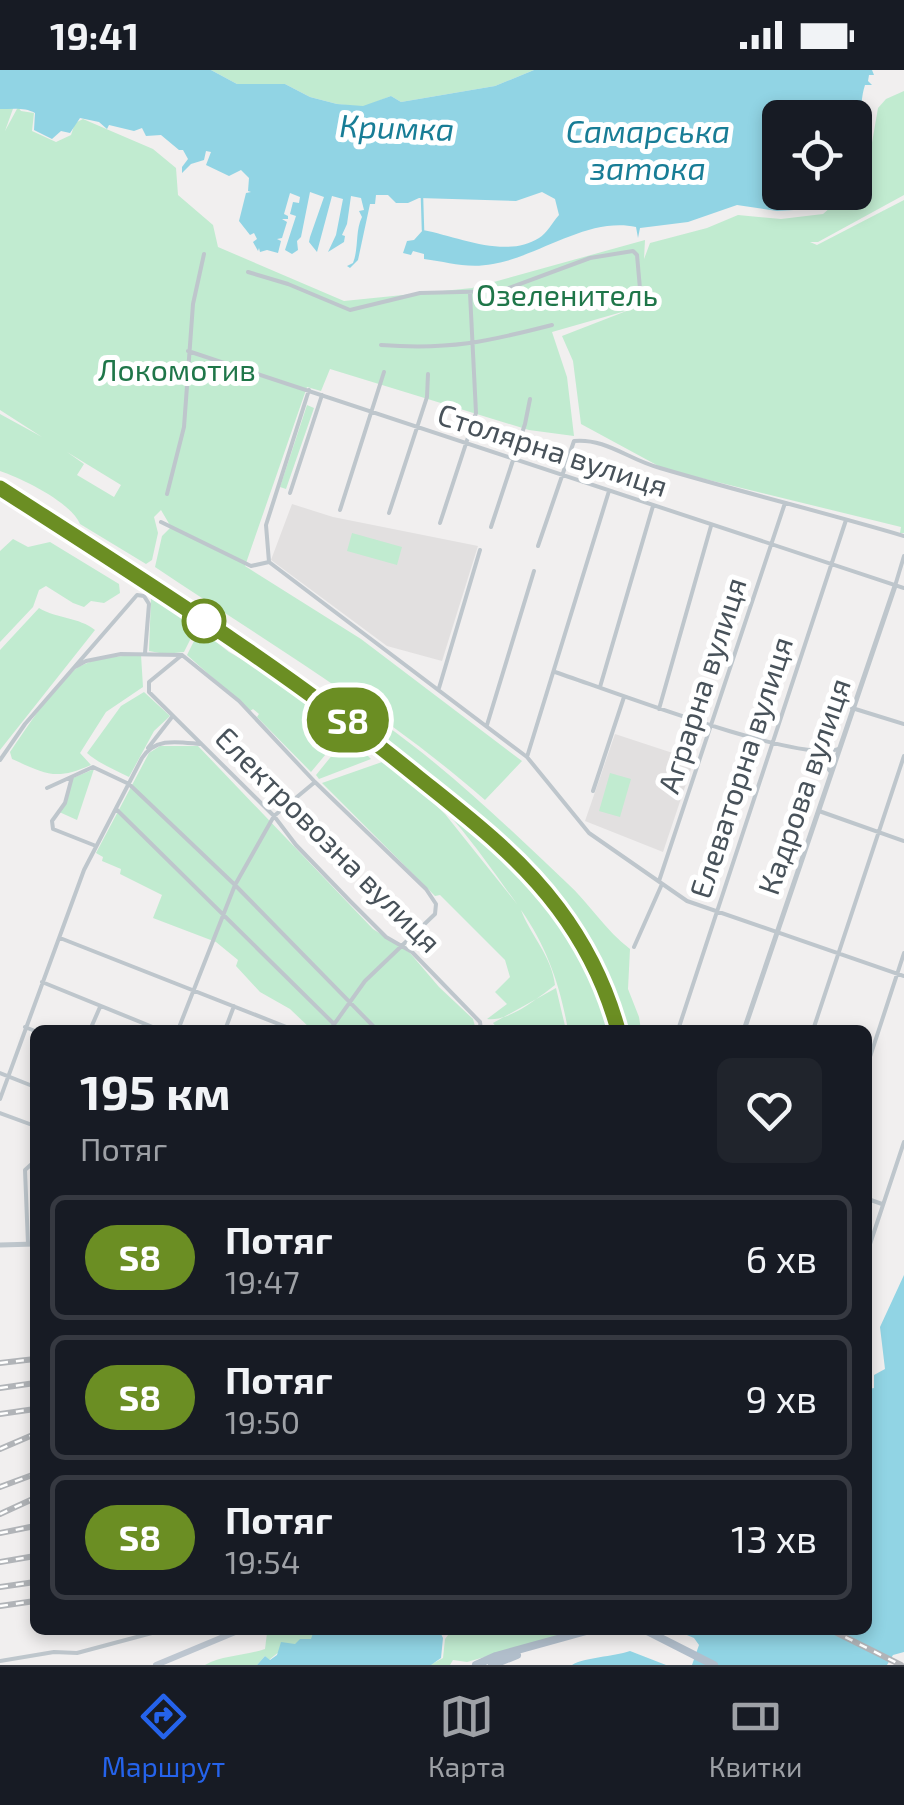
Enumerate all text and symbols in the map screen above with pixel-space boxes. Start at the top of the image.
text: 19:41 [50,12,139,58]
map controls [762,100,872,210]
button: locate [762,100,872,210]
water label: Кримка [339,105,455,147]
water label: Самарська затока [566,111,730,186]
park label: Озеленитель [476,276,658,312]
park label: Локомотив [98,351,256,387]
street label: Столярна вулиця [433,395,673,504]
street label: Аграрна вулиця [649,573,754,798]
unlabelled marker [183,600,225,642]
street label: Елеваторна вулиця [681,632,800,903]
street label: Кадрова вулиця [749,673,858,899]
line badge: S8 [303,688,393,752]
text: S8 [327,699,369,741]
street label: Електровозна вулиця [208,719,449,960]
button: heart [717,1058,822,1163]
text: 195 км [80,1062,231,1120]
text: Потяг [80,1129,167,1167]
text: Потяг [225,1216,332,1262]
text: 6 хв [746,1235,817,1281]
text: S8 [119,1236,161,1278]
text: 19:47 [225,1262,300,1300]
text: Потяг [225,1356,332,1402]
text: 9 хв [746,1375,817,1421]
text: S8 [119,1376,161,1418]
text: 19:50 [225,1402,300,1440]
text: Потяг [225,1496,332,1542]
text: 13 хв [731,1515,817,1561]
text: S8 [119,1516,161,1558]
text: 19:54 [225,1542,300,1580]
tab: Маршрут [101,1689,225,1783]
tab: Карта [428,1689,506,1783]
tab: Квитки [709,1689,803,1783]

